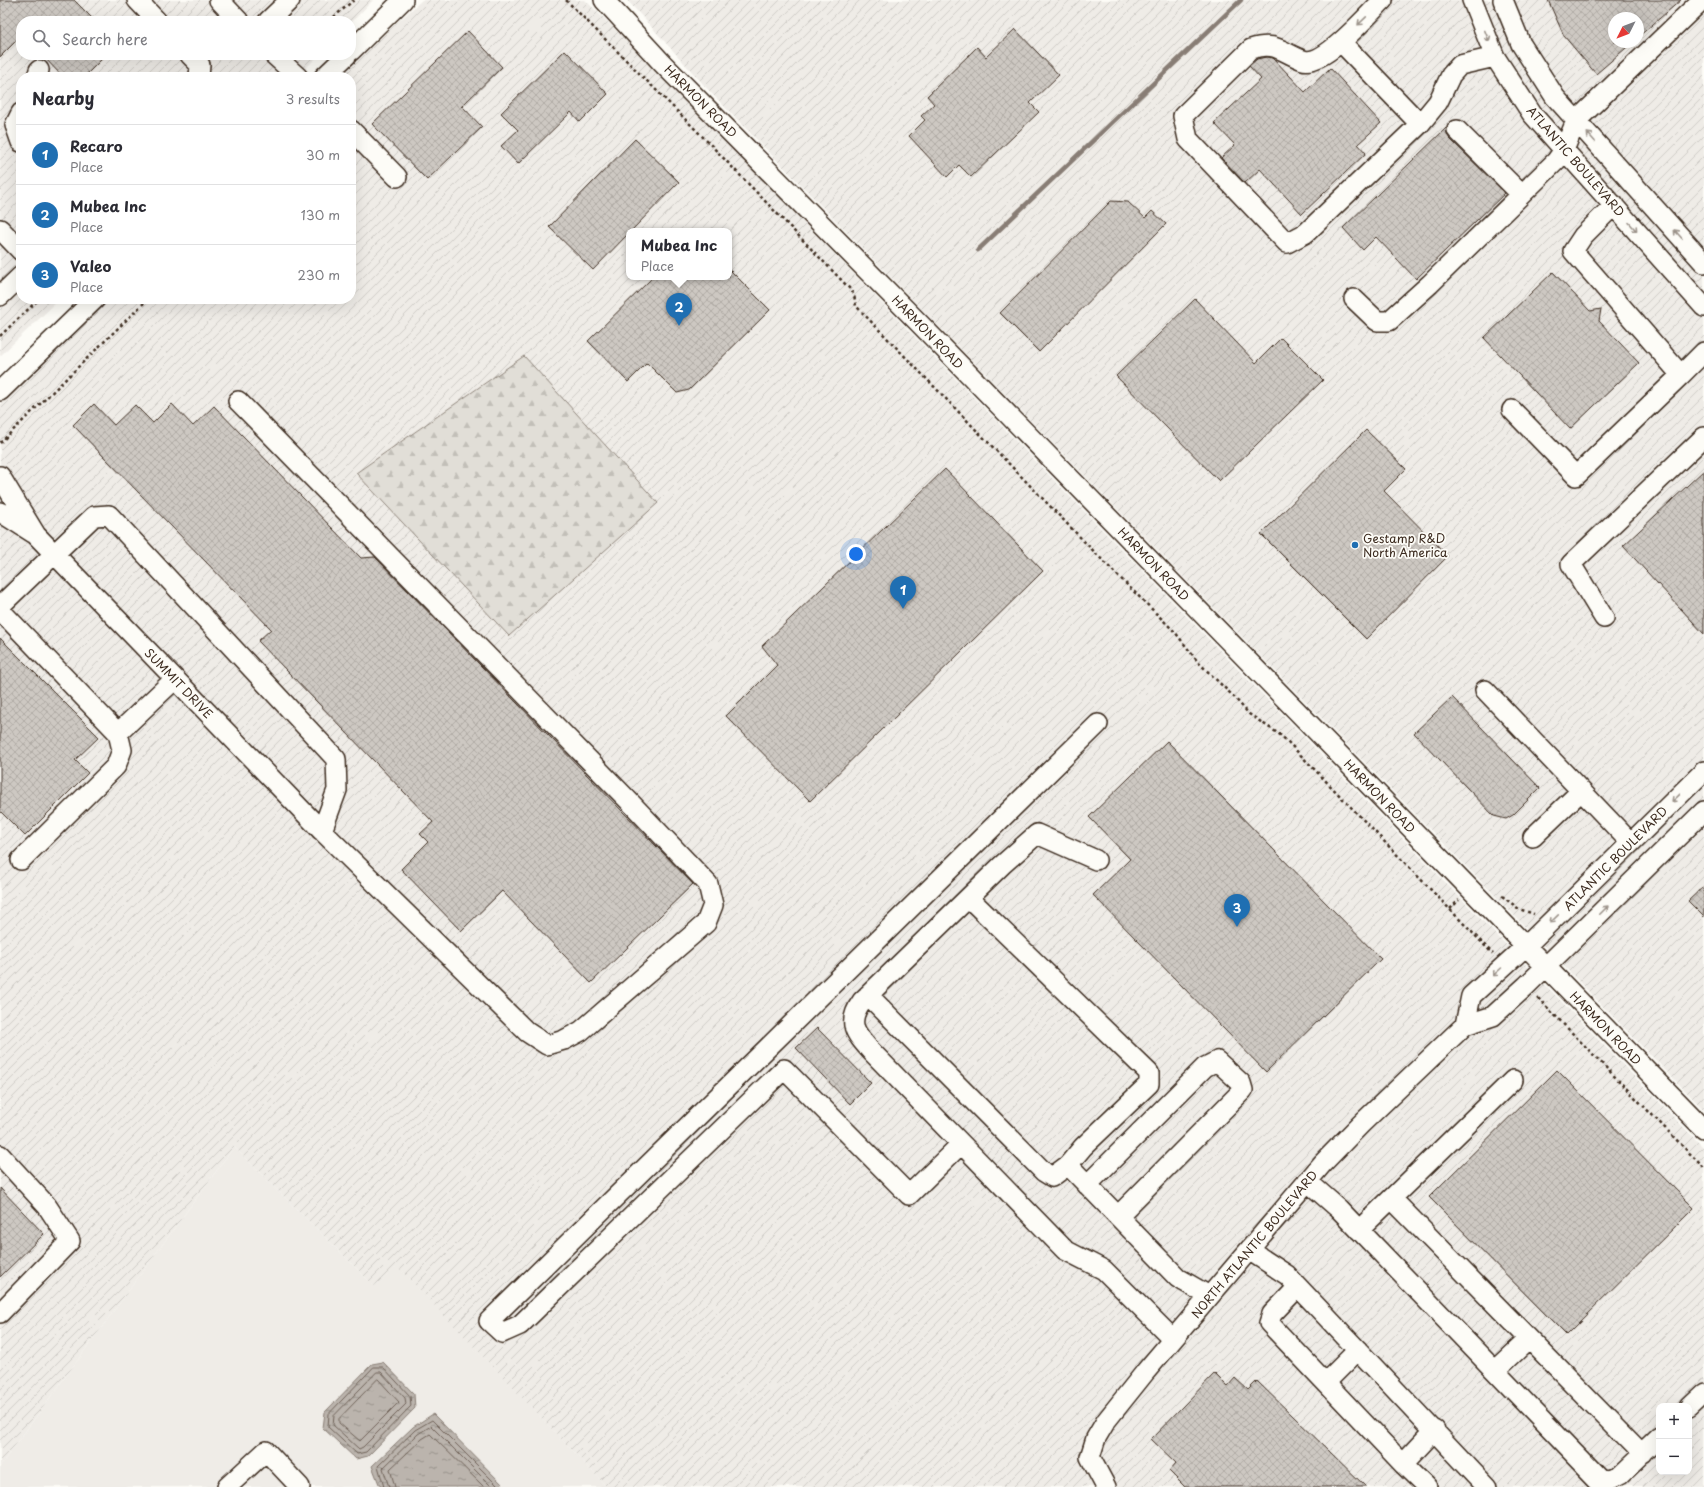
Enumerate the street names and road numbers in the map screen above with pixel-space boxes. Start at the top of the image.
street label: HARMON ROAD [661,61,741,141]
street label: ATLANTIC BOULEVARD [1523,102,1629,220]
street label: HARMON ROAD [888,291,968,373]
street label: HARMON ROAD [1114,523,1194,605]
street label: SUMMIT DRIVE [141,644,217,722]
street label: HARMON ROAD [1340,755,1420,837]
street label: ATLANTIC BOULEVARD [1559,802,1671,914]
street label: HARMON ROAD [1566,987,1646,1069]
street label: NORTH ATLANTIC BOULEVARD [1187,1166,1321,1322]

